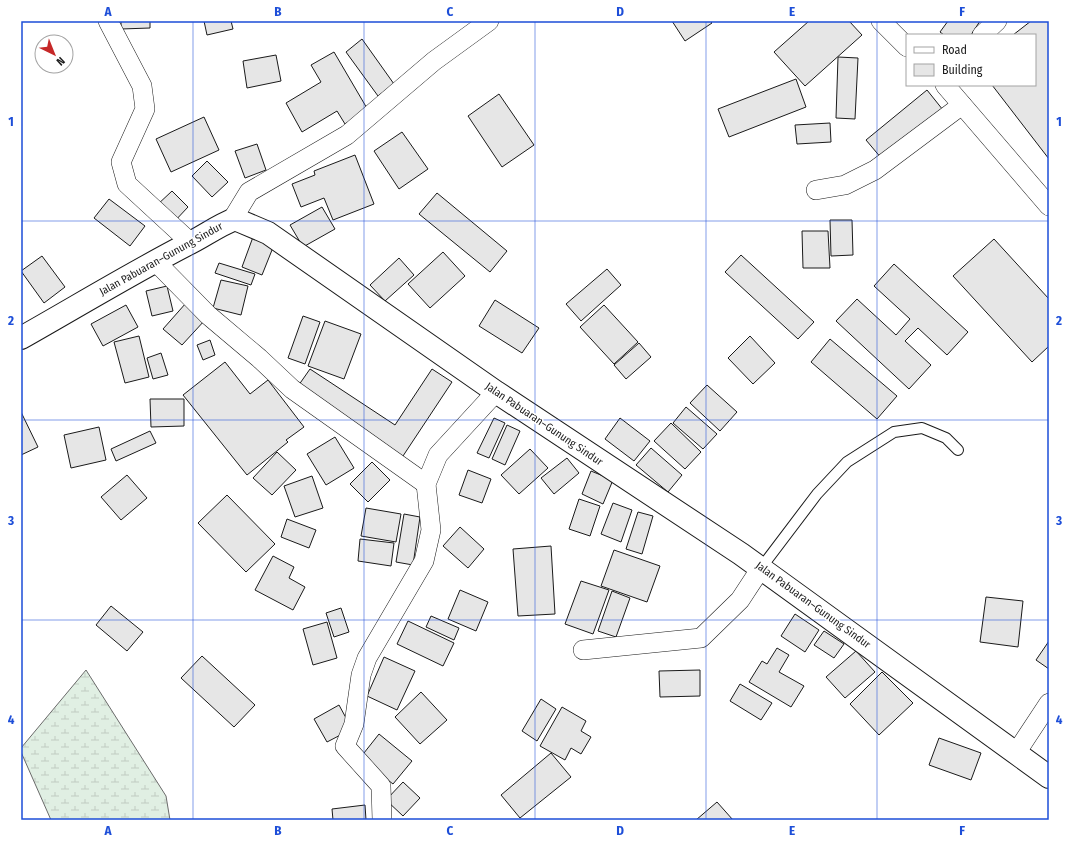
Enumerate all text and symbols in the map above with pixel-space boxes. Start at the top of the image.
text: A [103,4,112,19]
text: B [274,4,282,19]
text: C [447,4,454,19]
text: D [616,4,624,19]
text: E [789,4,795,19]
text: F [959,4,965,19]
north arrow [34,34,74,74]
legend [906,34,1036,86]
text: Road [942,43,967,57]
text: N [54,54,67,68]
text: Building [942,63,983,77]
text: 1 [8,114,14,129]
text: 1 [1056,114,1062,129]
street label: Jalan Pabuaran–Gunung Sindur [97,220,225,298]
text: 2 [7,313,14,328]
text: 2 [1055,313,1062,328]
street label: Jalan Pabuaran–Gunung Sindur [483,380,605,468]
text: 3 [7,513,14,528]
text: 3 [1055,513,1062,528]
street label: Jalan Pabuaran–Gunung Sindur [753,559,873,651]
text: 4 [8,712,15,727]
text: 4 [1056,712,1063,727]
text: A [103,823,112,838]
text: B [274,823,282,838]
text: C [447,823,454,838]
text: D [616,823,624,838]
text: E [789,823,795,838]
text: F [959,823,965,838]

